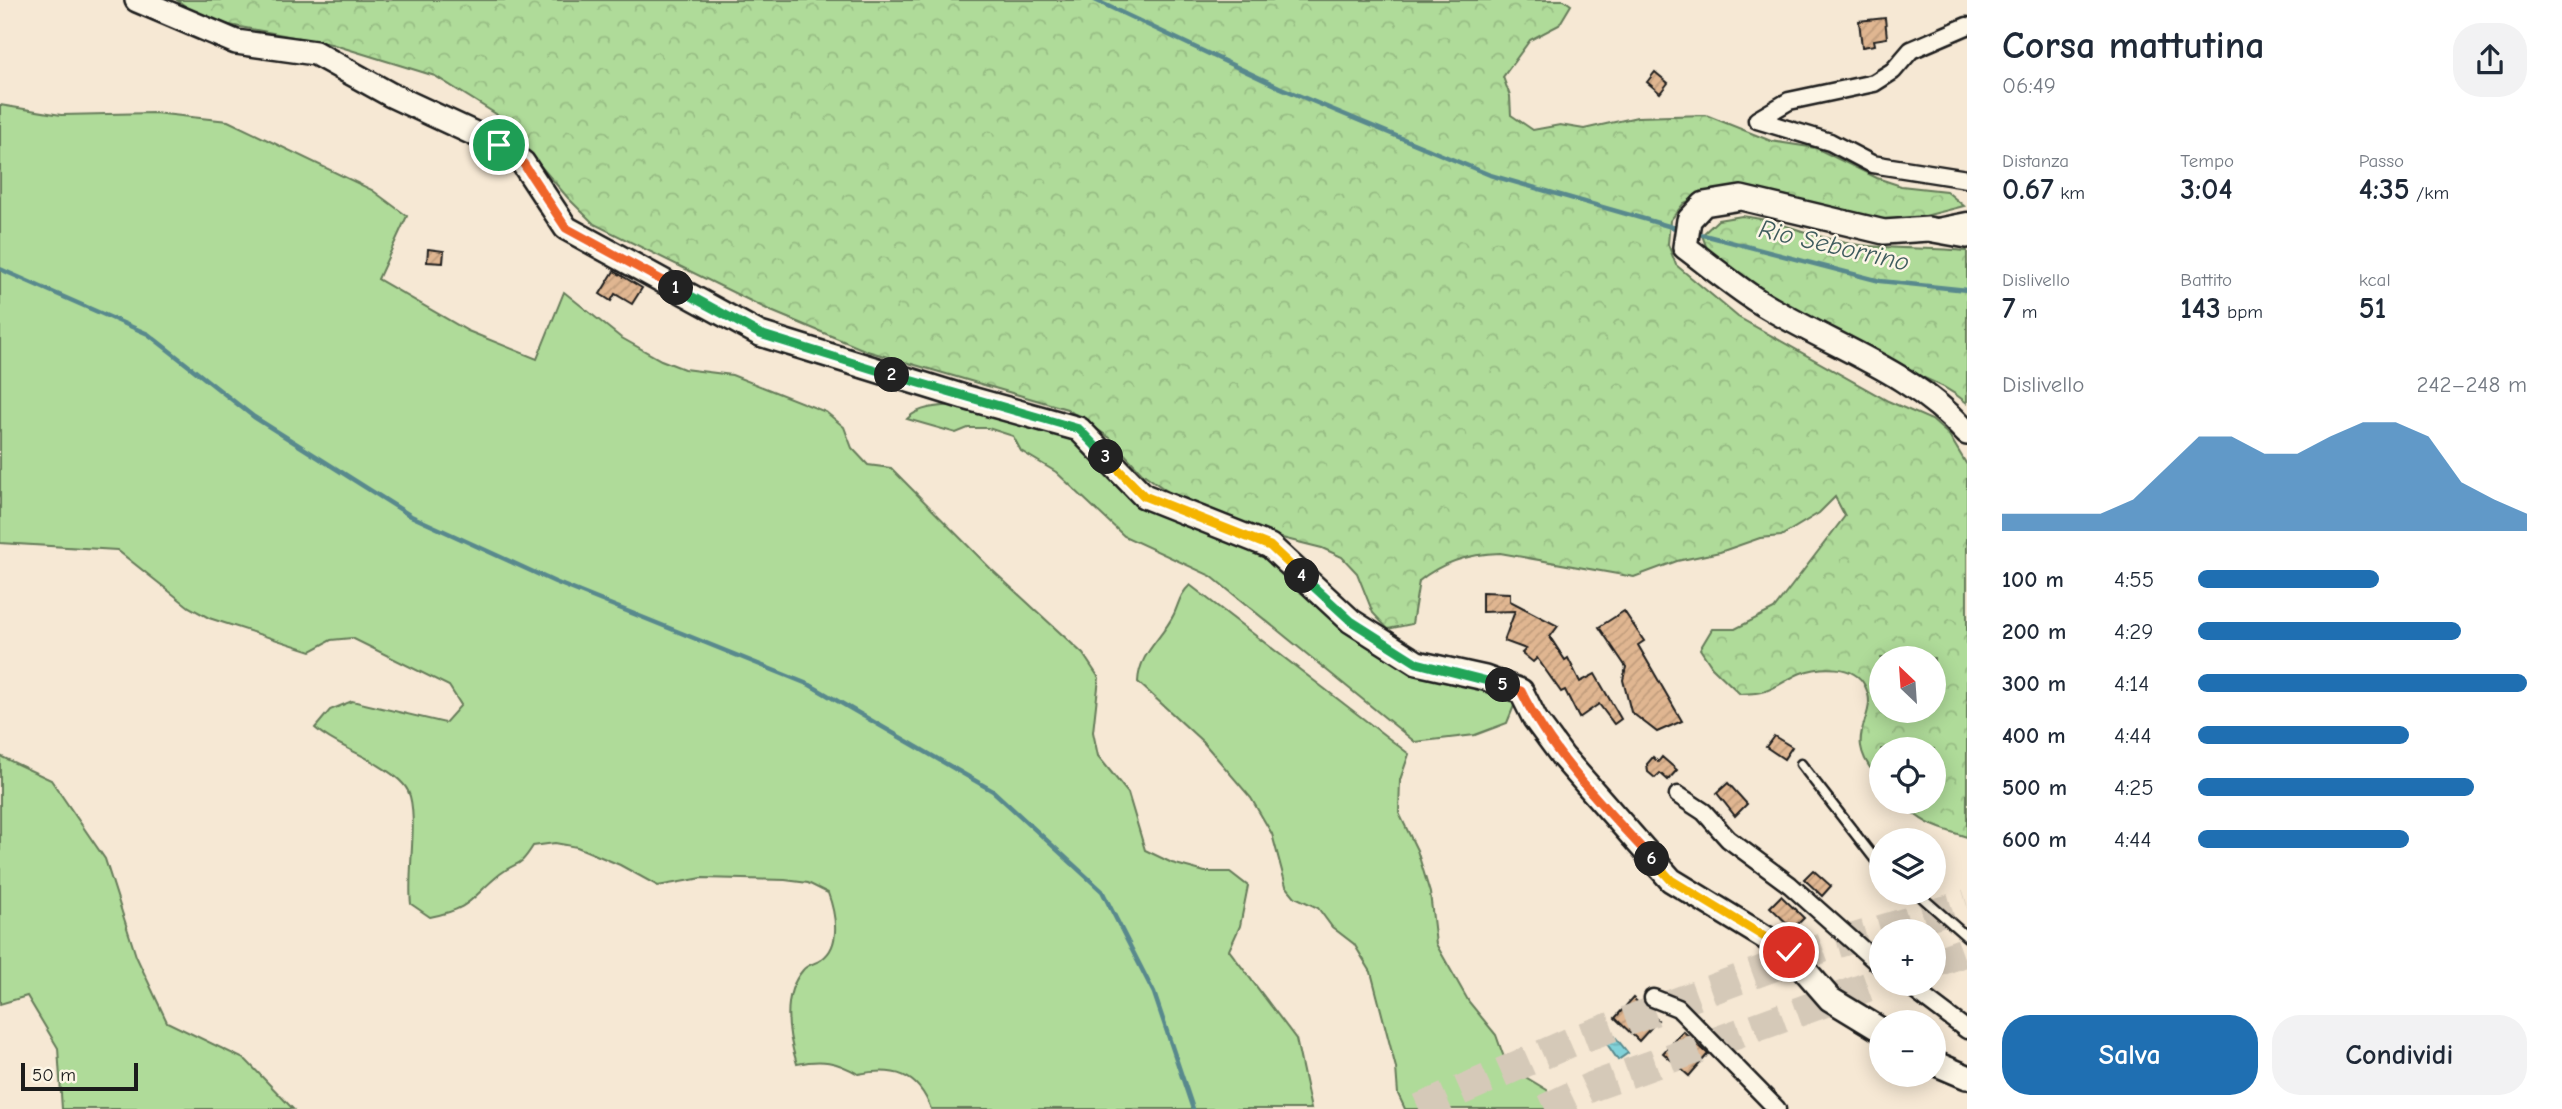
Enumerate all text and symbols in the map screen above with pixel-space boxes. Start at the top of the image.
button: share [2453,23,2527,97]
text: Corsa mattutina [2002,24,2265,68]
text: 06:49 [2002,72,2056,99]
pin [469,115,529,175]
icon: arrive [480,126,518,164]
text: Distanza [2002,150,2069,172]
text: Tempo [2180,150,2234,172]
text: Passo [2359,150,2404,172]
text: 0.67 [2002,172,2054,207]
text: 3:04 [2180,172,2233,207]
text: 4:35 [2359,172,2410,207]
text: km [2054,182,2085,204]
text: /km [2410,182,2449,204]
water label: Rio Seborrino [1756,214,1912,278]
text: Dislivello [2002,269,2070,291]
text: Battito [2180,269,2232,291]
text: kcal [2359,269,2391,291]
pin: 1 [658,270,694,306]
text: 1 [672,276,679,298]
text: 7 [2002,291,2016,326]
text: 143 [2180,291,2221,326]
text: 51 [2359,291,2386,326]
text: m [2016,301,2038,323]
text: bpm [2221,301,2263,323]
pin: 2 [874,358,910,392]
text: 2 [887,363,896,385]
text: Dislivello [2002,371,2084,398]
text: 242–248 m [2417,371,2527,398]
pin: 3 [1088,440,1124,475]
text: 3 [1101,445,1110,467]
pin: 4 [1284,558,1320,594]
text: 4 [1297,564,1306,586]
text: 100 m [2002,566,2064,593]
text: 4:55 [2114,566,2154,593]
text: 200 m [2002,618,2066,645]
text: 4:29 [2114,618,2154,645]
north arrow [1869,646,1946,723]
map controls [1869,646,1946,1087]
pin: 5 [1486,668,1520,702]
text: 300 m [2002,670,2066,697]
text: 4:14 [2114,670,2150,697]
text: 5 [1497,673,1508,695]
text: 400 m [2002,722,2066,749]
text: 4:44 [2114,722,2152,749]
button: locate [1869,737,1946,814]
text: 500 m [2002,774,2067,801]
text: 4:25 [2114,774,2154,801]
text: 600 m [2002,826,2067,853]
text: 4:44 [2114,826,2152,853]
button: layers [1869,828,1946,905]
pin: 6 [1634,842,1670,876]
text: 6 [1647,847,1656,869]
button: + [1869,919,1946,996]
pin [1759,922,1819,982]
icon: check [1770,933,1808,971]
button: − [1869,1010,1946,1087]
button: Salva [2002,1015,2258,1095]
button: Condividi [2272,1015,2527,1095]
scale bar [21,1060,138,1092]
text: 50 m [32,1064,76,1086]

